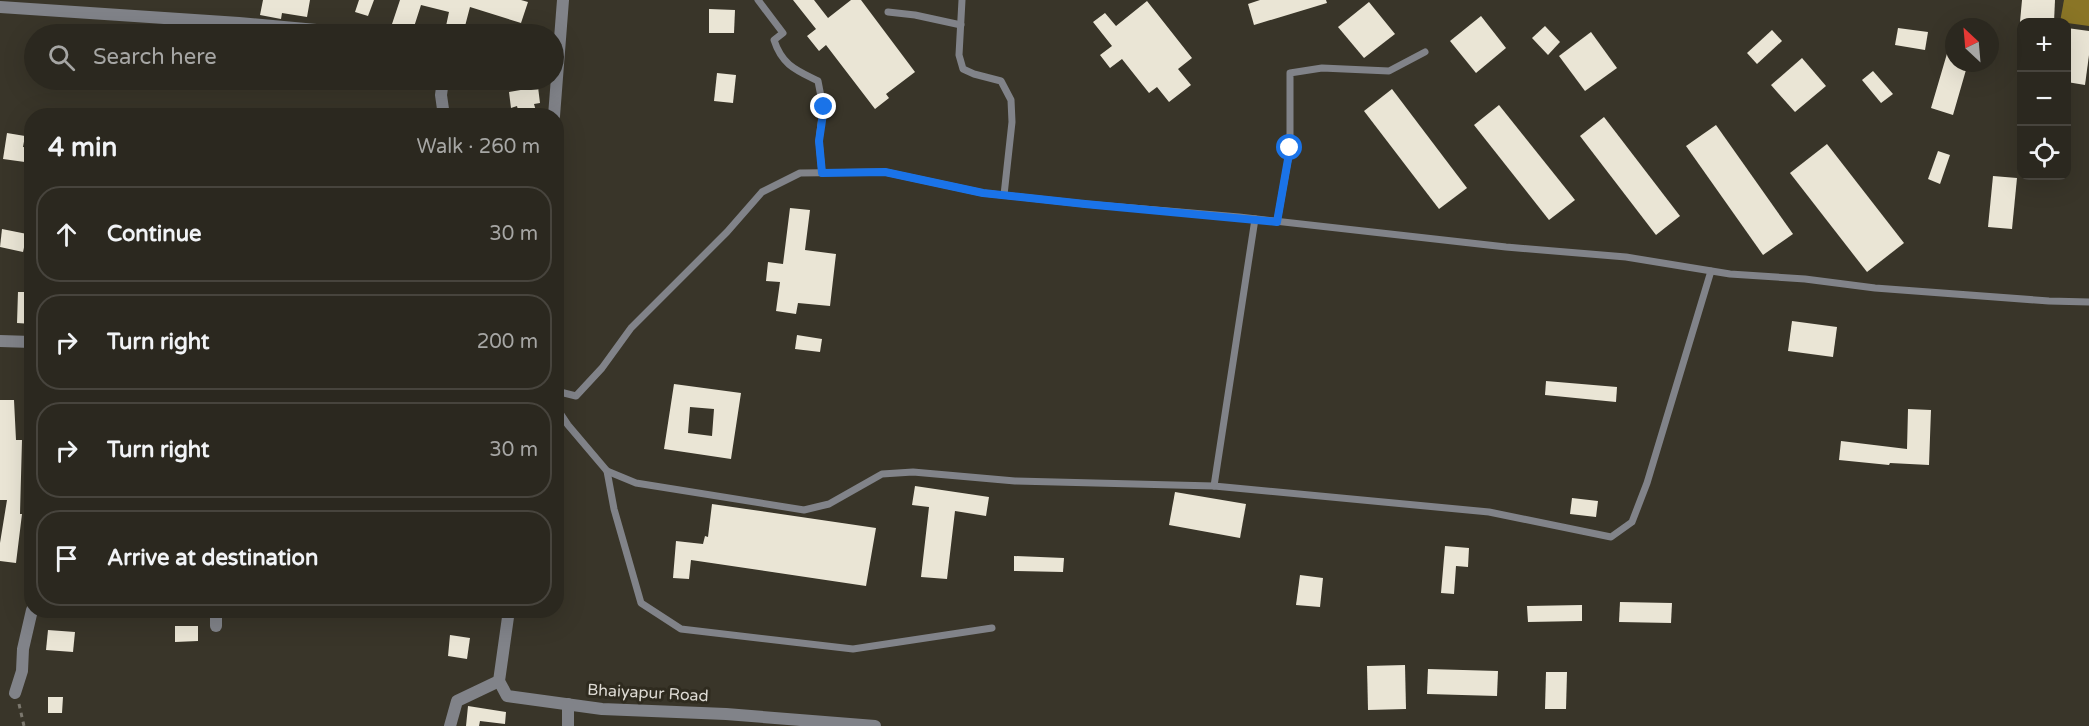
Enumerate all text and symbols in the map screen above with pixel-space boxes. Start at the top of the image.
north arrow [1945,18,1999,72]
map controls [2017,18,2071,180]
button: + [2017,18,2071,72]
search box [24,24,564,90]
icon: search [45,41,78,74]
text: Search here [93,44,217,70]
button: − [2017,72,2071,126]
route end [810,93,836,119]
button: locate [2017,126,2071,180]
text: 4 min [48,132,117,163]
route start [1276,134,1302,160]
text: Walk · 260 m [417,135,540,159]
icon: ahead [50,218,83,251]
text: Continue [107,221,202,247]
text: 30 m [489,222,538,246]
icon: right [50,326,83,359]
text: Turn right [107,329,209,355]
text: 200 m [477,330,538,354]
icon: right [50,434,83,467]
text: Turn right [107,437,209,463]
text: 30 m [489,438,538,462]
icon: arrive [50,542,83,575]
text: Arrive at destination [107,545,318,571]
street label: Bhaiyapur Road [587,680,709,706]

